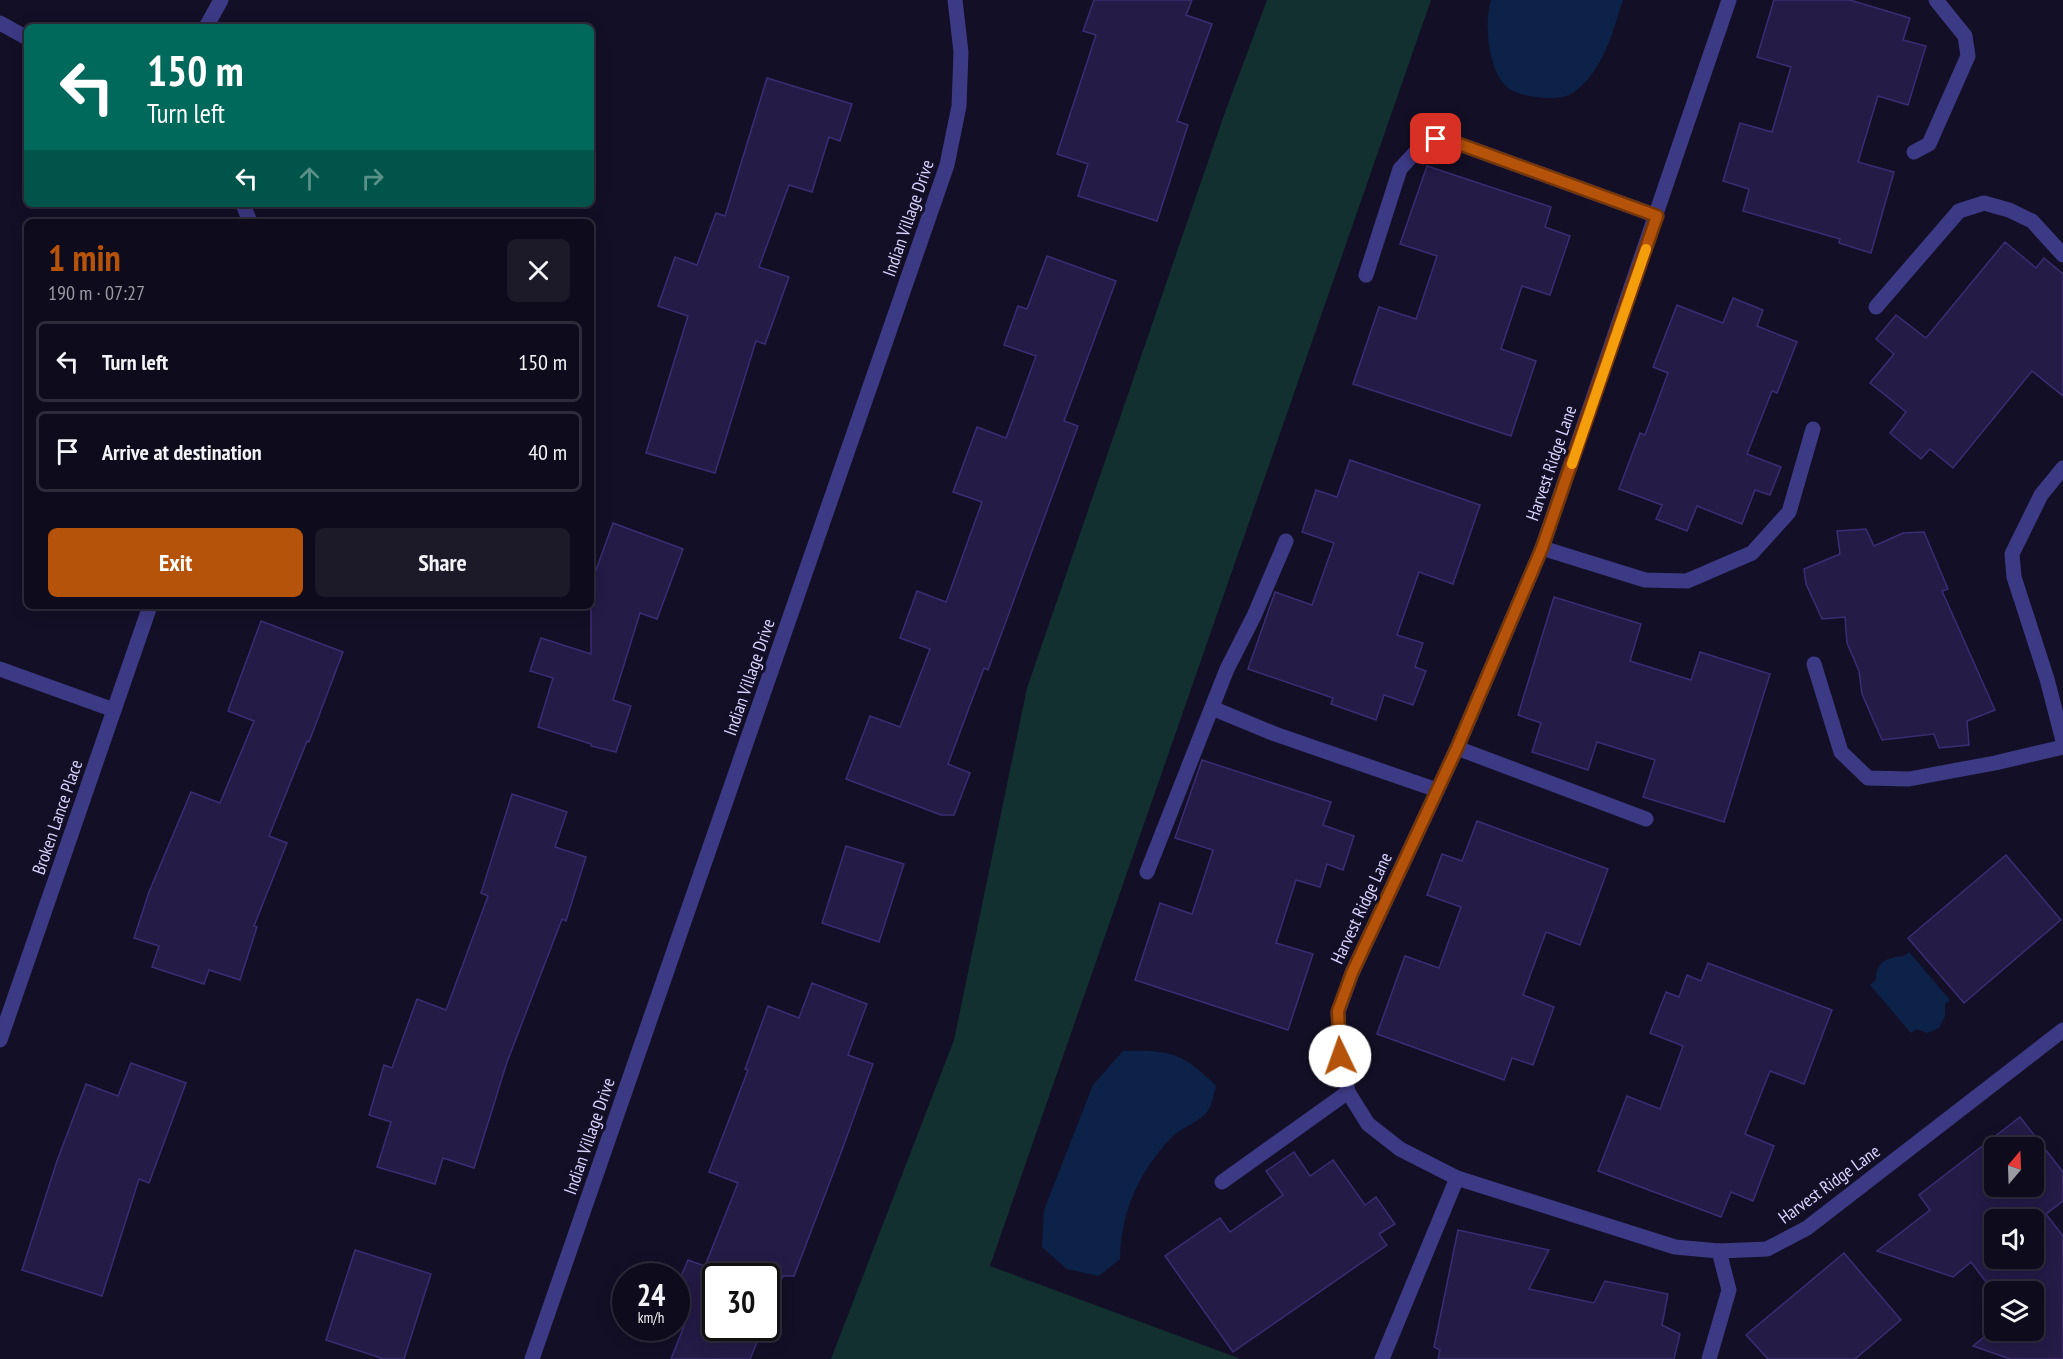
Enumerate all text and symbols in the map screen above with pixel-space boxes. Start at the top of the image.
text: 150 m [147,43,244,98]
icon: left [48,48,126,126]
text: Turn left [147,96,225,130]
pin [1410,113,1461,164]
icon: arrive [1419,122,1452,155]
street label: Indian Village Drive [877,157,939,279]
icon: left [230,162,263,195]
icon: ahead [293,162,326,195]
icon: right [356,162,389,195]
text: 1 min [48,234,121,281]
button: close [507,239,570,302]
text: 190 m · 07:27 [48,280,145,306]
icon: left [51,345,84,378]
text: Turn left [102,348,168,376]
text: 150 m [518,348,567,376]
street label: Harvest Ridge Lane [1521,402,1581,524]
icon: arrive [51,435,84,468]
text: Arrive at destination [102,438,262,466]
text: 40 m [528,438,567,466]
button: Exit [48,528,303,597]
button: Share [315,528,570,597]
street label: Indian Village Drive [718,616,780,738]
street label: Broken Lance Place [27,757,87,877]
street label: Harvest Ridge Lane [1325,849,1397,967]
position arrow [1308,1024,1372,1088]
street label: Indian Village Drive [558,1075,620,1197]
north arrow [1984,1137,2044,1197]
map controls [1984,1137,2044,1341]
street label: Harvest Ridge Lane [1774,1139,1884,1229]
button: sound [1984,1209,2044,1269]
speed limit sign: 30 [702,1263,780,1341]
text: 24 [637,1275,665,1314]
button: layers [1984,1281,2044,1341]
text: km/h [638,1308,664,1327]

